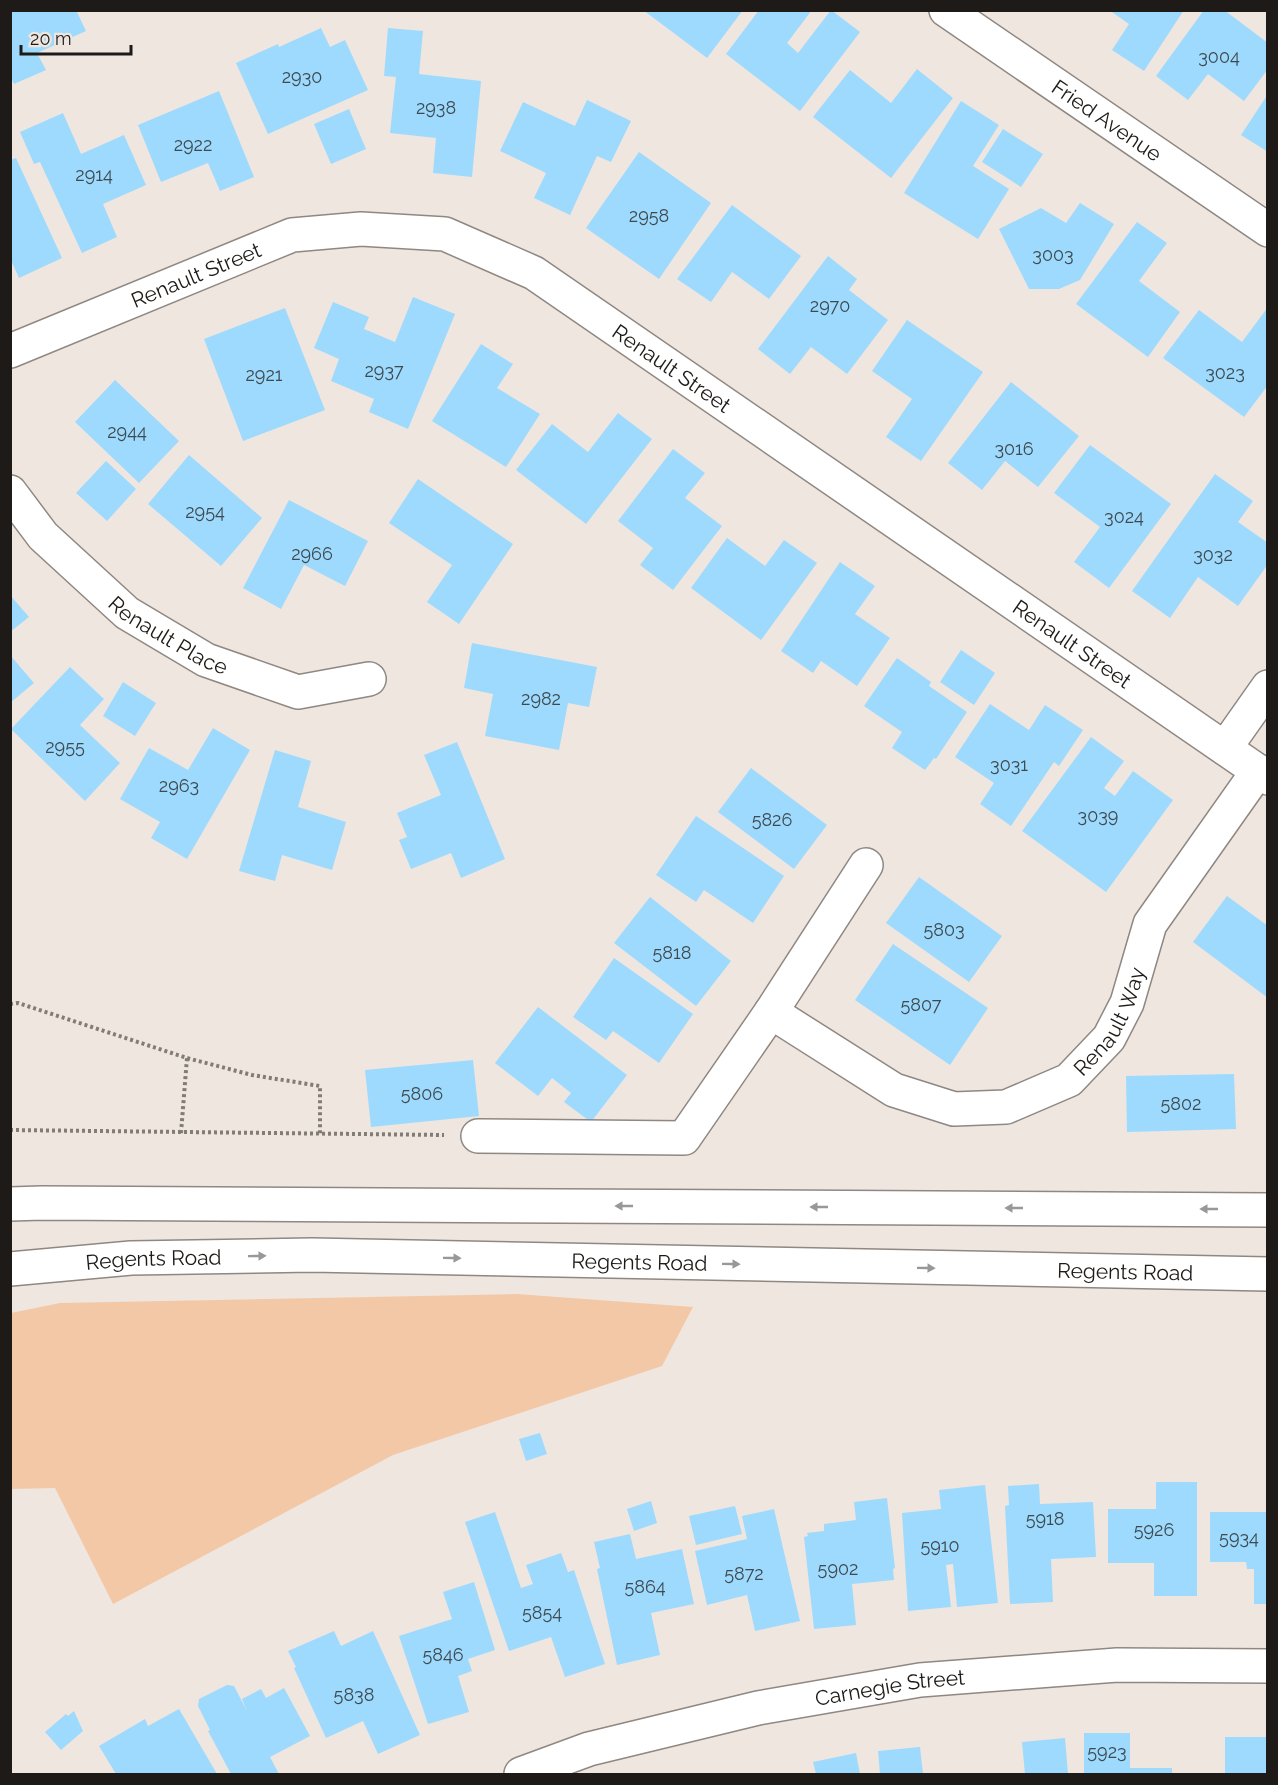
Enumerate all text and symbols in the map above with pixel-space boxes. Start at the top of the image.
scale bar [21,18,130,56]
text: 20 m [30,28,72,49]
house number: 3004 [1198,46,1240,67]
house number: 2930 [282,66,322,87]
street label: Fried Avenue [1047,74,1167,166]
house number: 2938 [416,97,456,118]
house number: 2922 [174,134,212,155]
house number: 2914 [75,164,113,185]
house number: 2958 [629,205,669,226]
street label: Renault Street [127,237,265,312]
house number: 3003 [1032,244,1074,265]
house number: 2970 [810,295,850,316]
street label: Renault Street [608,318,736,417]
house number: 2937 [364,360,404,381]
house number: 3023 [1205,362,1245,383]
house number: 2921 [245,364,283,385]
house number: 2944 [107,421,147,442]
house number: 3016 [994,438,1034,459]
house number: 2954 [185,501,225,522]
house number: 3024 [1104,506,1144,527]
house number: 2966 [291,543,333,564]
house number: 3032 [1193,544,1233,565]
street label: Renault Place [104,590,231,679]
street label: Renault Street [1008,594,1136,693]
house number: 2982 [521,688,561,709]
house number: 2955 [45,736,85,757]
house number: 3031 [990,754,1028,775]
house number: 2963 [159,775,199,796]
house number: 3039 [1078,805,1118,826]
house number: 5826 [752,809,793,830]
house number: 5803 [923,919,965,940]
house number: 5818 [653,942,691,963]
street label: Renault Way [1068,964,1149,1080]
house number: 5807 [901,994,942,1015]
house number: 5806 [401,1083,443,1104]
house number: 5802 [1161,1093,1201,1114]
one-way arrow [615,1201,634,1211]
one-way arrow [810,1202,829,1212]
one-way arrow [1005,1203,1024,1213]
one-way arrow [1200,1204,1219,1214]
street label: Regents Road [85,1244,222,1275]
street label: Regents Road [571,1248,708,1275]
one-way arrow [248,1251,267,1261]
one-way arrow [443,1254,462,1263]
street label: Regents Road [1057,1257,1194,1285]
one-way arrow [722,1259,741,1269]
one-way arrow [917,1264,936,1273]
house number: 5918 [1026,1508,1064,1529]
house number: 5926 [1134,1519,1174,1540]
house number: 5934 [1219,1527,1259,1548]
house number: 5910 [920,1535,960,1556]
house number: 5902 [818,1558,858,1579]
house number: 5872 [724,1563,764,1584]
house number: 5864 [624,1576,666,1597]
house number: 5854 [522,1602,562,1623]
house number: 5846 [422,1644,464,1665]
street label: Carnegie Street [813,1664,966,1710]
house number: 5838 [334,1684,374,1705]
house number: 5923 [1087,1741,1127,1762]

